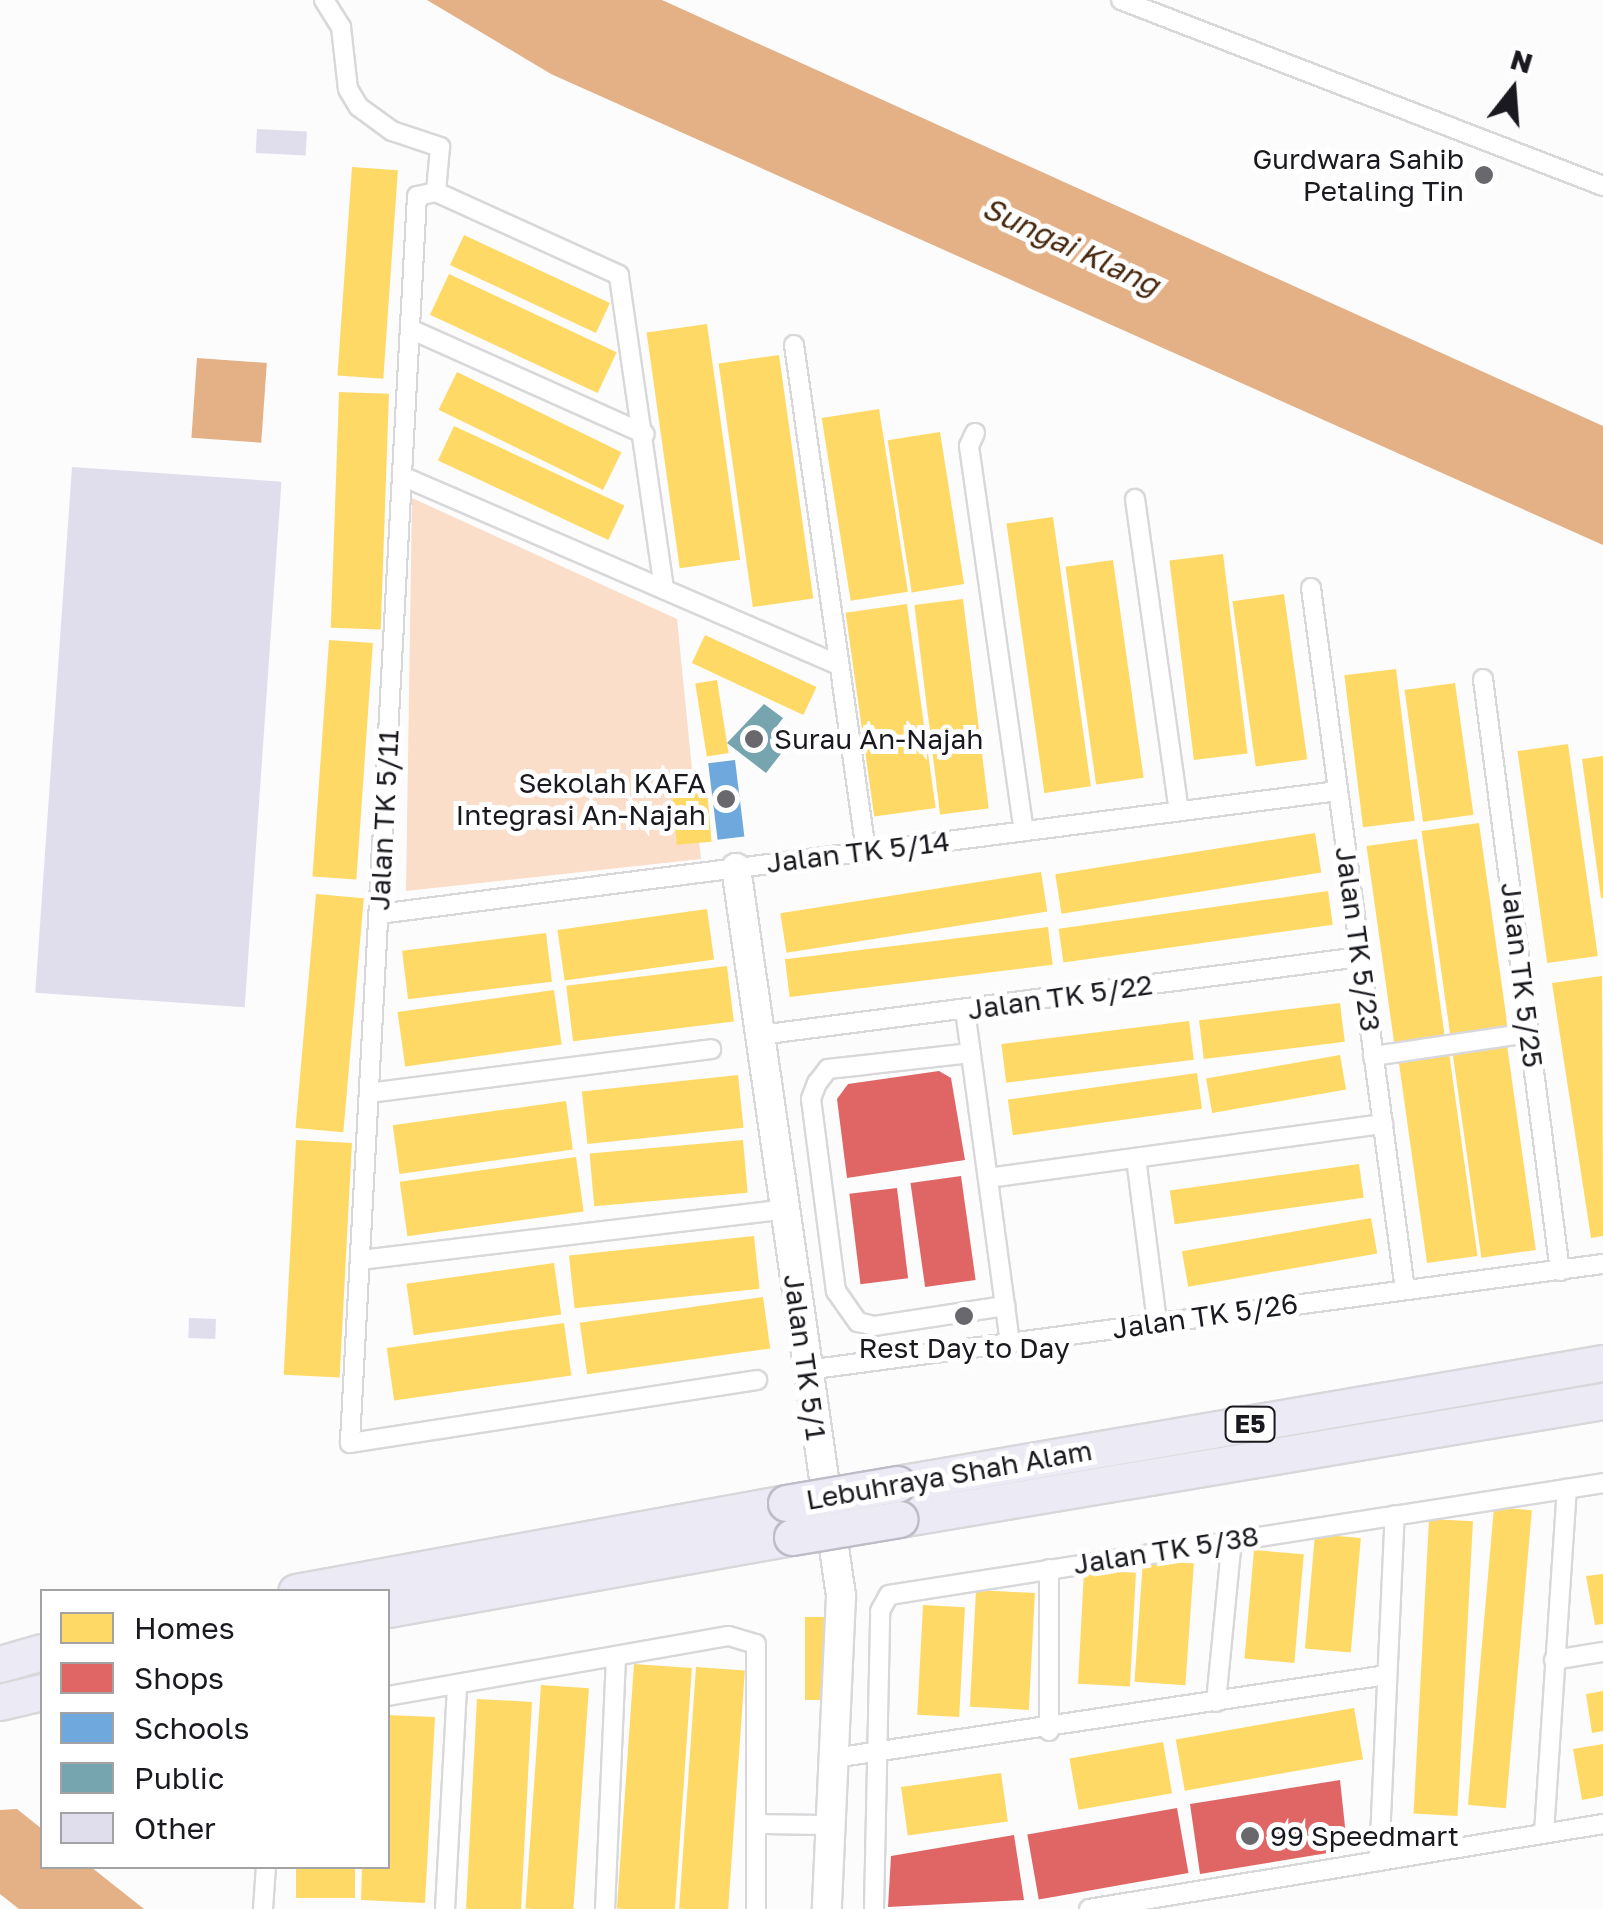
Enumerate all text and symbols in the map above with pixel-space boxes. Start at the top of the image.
north arrow [1463,40,1563,140]
text: N [1507,42,1537,80]
place label: Gurdwara Sahib Petaling Tin [1252,142,1464,208]
marker: Gurdwara Sahib Petaling Tin [1473,164,1495,186]
water label: Sungai Klang [977,189,1165,303]
place label: Surau An-Najah [774,722,984,756]
marker: Surau An-Najah [743,728,765,750]
street label: Jalan TK 5/11 [362,729,406,911]
place label: Sekolah KAFA Integrasi An-Najah [456,766,706,832]
marker: Sekolah KAFA Integrasi An-Najah [715,788,737,810]
street label: Jalan TK 5/14 [764,824,952,880]
street label: Jalan TK 5/23 [1328,844,1388,1034]
street label: Jalan TK 5/25 [1494,881,1550,1069]
street label: Jalan TK 5/22 [965,967,1155,1027]
street label: Jalan TK 5/1 [777,1272,833,1442]
street label: Jalan TK 5/26 [1110,1286,1300,1346]
marker: Rest Day to Day [953,1305,975,1327]
place label: Rest Day to Day [858,1331,1070,1365]
road number: E5 [1222,1404,1278,1444]
street label: Lebuhraya Shah Alam [803,1433,1095,1517]
street label: Jalan TK 5/38 [1071,1519,1261,1581]
legend [40,1589,390,1869]
text: Homes [134,1610,235,1646]
text: Shops [134,1660,224,1696]
text: Schools [134,1710,250,1746]
text: Public [134,1760,224,1796]
text: Other [134,1810,216,1846]
place label: 99 Speedmart [1270,1819,1459,1853]
marker: 99 Speedmart [1239,1825,1261,1847]

